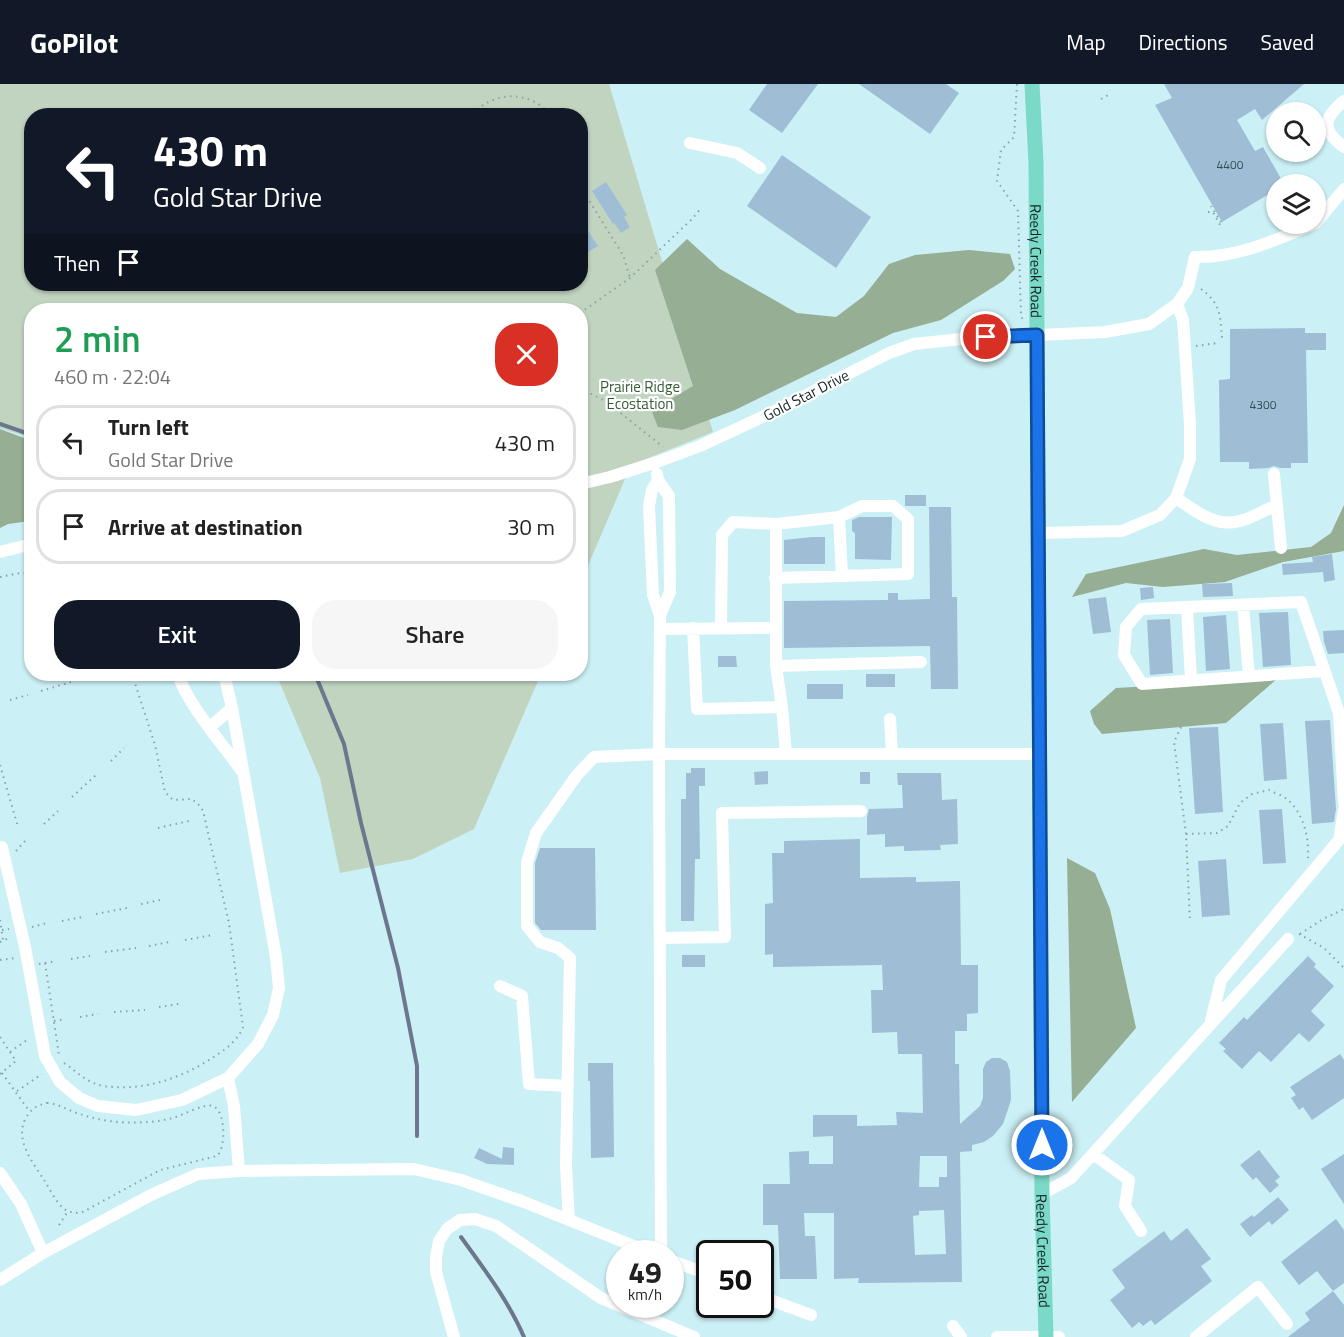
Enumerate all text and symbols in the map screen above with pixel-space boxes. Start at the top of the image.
text: GoPilot [30,21,118,64]
text: Map [1066,26,1106,58]
text: Directions [1139,26,1228,58]
text: Saved [1261,26,1314,58]
map controls [1266,102,1326,234]
button: search [1266,102,1326,162]
text: 430 m [153,118,268,182]
icon: left [54,132,132,210]
house number: 4400 [1217,155,1244,174]
button: layers [1266,174,1326,234]
text: Gold Star Drive [153,176,322,217]
street label: Reedy Creek Road [1025,204,1048,318]
text: Then [54,246,100,280]
icon: arrive [112,246,145,279]
text: 2 min [54,311,141,366]
pin [960,311,1011,362]
icon: arrive [969,320,1002,353]
button: close [495,323,558,386]
text: 460 m · 22:04 [54,361,171,392]
street label: Gold Star Drive [759,363,853,427]
park label: Prairie Ridge Ecostation [600,375,680,415]
house number: 4300 [1250,395,1277,414]
text: Turn left [108,410,189,444]
icon: left [57,426,90,459]
text: 430 m [495,426,555,460]
text: Gold Star Drive [108,444,233,475]
icon: arrive [57,510,90,543]
text: Arrive at destination [108,510,303,544]
text: 30 m [507,510,555,544]
button: Exit [54,600,300,669]
button: Share [312,600,558,669]
position arrow [1010,1113,1074,1177]
street label: Reedy Creek Road [1031,1194,1057,1308]
speed limit sign: 50 [696,1240,774,1318]
text: 49 [628,1249,662,1295]
text: km/h [628,1283,662,1306]

